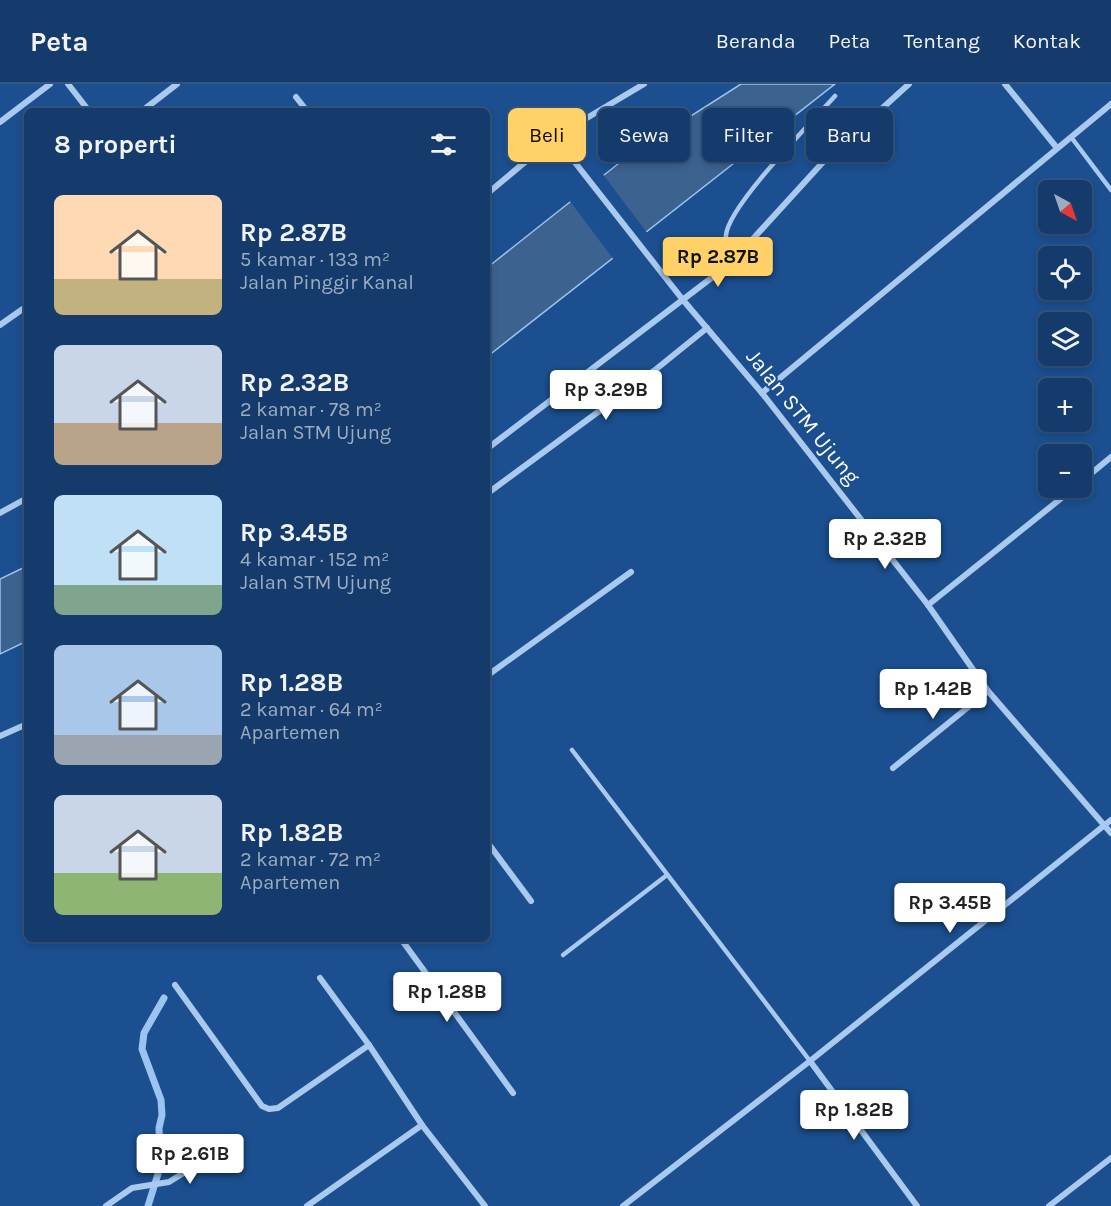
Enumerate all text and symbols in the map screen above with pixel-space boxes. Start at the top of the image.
text: Peta [30,25,89,58]
text: Beranda [716,29,796,53]
text: Peta [829,29,870,53]
text: Tentang [903,29,980,53]
text: Kontak [1013,29,1081,53]
chip: Beli [508,108,586,162]
chip: Sewa [598,108,690,162]
chip: Filter [702,108,794,162]
chip: Baru [806,108,893,162]
icon: filters [427,128,460,161]
text: 8 properti [54,129,177,160]
north arrow [1038,180,1092,234]
map controls [1038,180,1092,498]
text: Rp 2.87B [240,217,347,248]
icon: home [102,219,174,291]
pin: Rp 2.87B [656,237,780,288]
text: Rp 2.87B [677,245,759,268]
button: locate [1038,246,1092,300]
text: 5 kamar · 133 m² [240,248,390,271]
text: Jalan Pinggir Kanal [240,271,414,294]
button: layers [1038,312,1092,366]
street label: Jalan STM Ujung [741,344,866,490]
text: Rp 2.32B [240,367,349,398]
icon: home [102,369,174,441]
pin: Rp 3.29B [544,370,668,421]
text: Rp 3.29B [564,378,648,401]
button: + [1038,378,1092,432]
text: 2 kamar · 78 m² [240,398,382,421]
text: Jalan STM Ujung [240,421,391,444]
button: − [1038,444,1092,498]
text: Rp 3.45B [240,517,348,548]
icon: home [102,519,174,591]
pin: Rp 2.32B [823,519,947,570]
text: Rp 2.32B [843,527,927,550]
text: 4 kamar · 152 m² [240,548,389,571]
text: Jalan STM Ujung [240,571,391,594]
text: Rp 1.28B [240,667,343,698]
icon: home [102,669,174,741]
pin: Rp 1.42B [871,669,995,720]
text: Rp 1.42B [894,677,972,700]
text: 2 kamar · 64 m² [240,698,383,721]
text: Apartemen [240,721,340,744]
text: Rp 1.82B [240,817,343,848]
icon: home [102,819,174,891]
text: 2 kamar · 72 m² [240,848,381,871]
text: Apartemen [240,871,340,894]
pin: Rp 3.45B [888,883,1012,934]
text: Rp 3.45B [908,891,992,914]
pin: Rp 1.28B [385,972,509,1023]
text: Rp 1.28B [407,980,487,1003]
pin: Rp 1.82B [792,1090,916,1141]
text: Rp 1.82B [814,1098,894,1121]
pin: Rp 2.61B [128,1134,252,1185]
text: Rp 2.61B [151,1142,229,1165]

